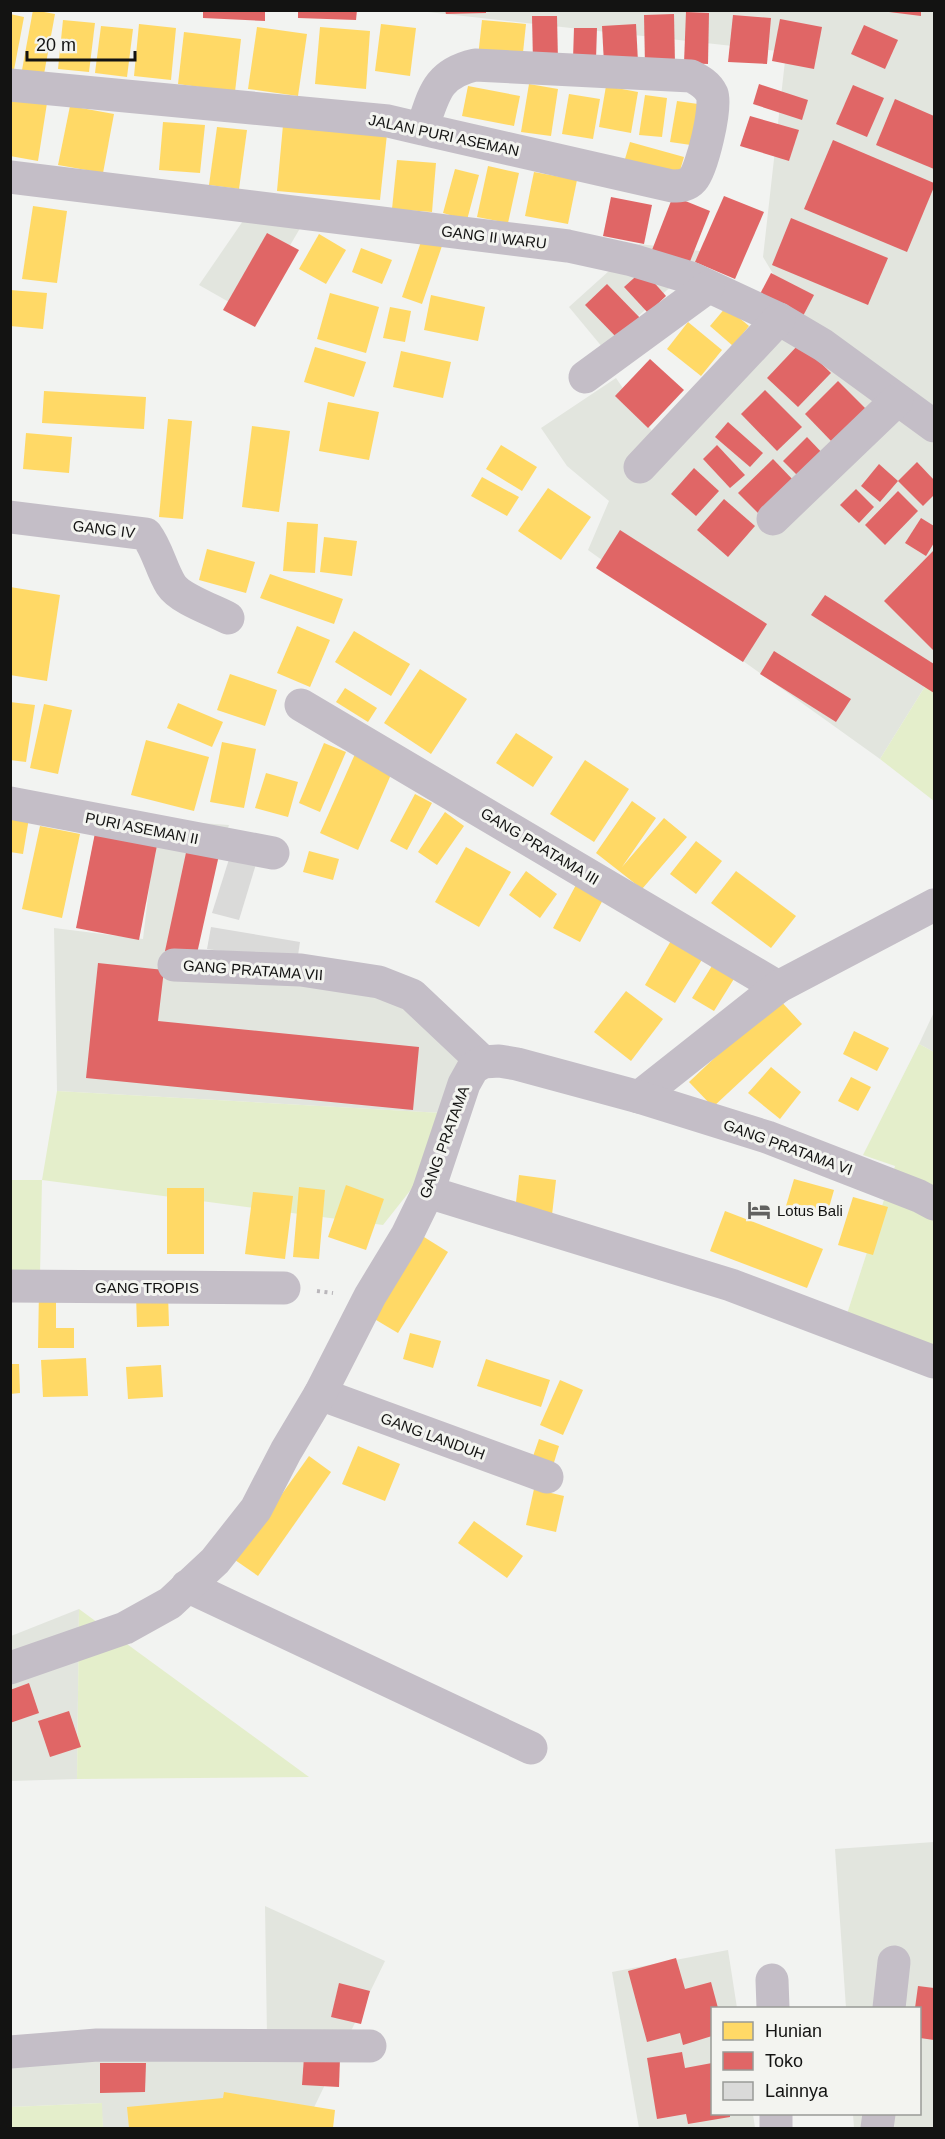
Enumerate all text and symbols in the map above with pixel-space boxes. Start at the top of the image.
scale bar [27,24,135,62]
text: 20 m [36,35,76,55]
street label: JALAN PURI ASEMAN [367,111,521,159]
street label: GANG II WARU [440,222,548,252]
street label: GANG IV [72,517,136,541]
street label: GANG PRATAMA III [478,804,602,888]
street label: PURI ASEMAN II [84,809,200,847]
street label: GANG PRATAMA VII [182,957,324,983]
street label: GANG PRATAMA [416,1083,472,1201]
street label: GANG PRATAMA VI [721,1116,855,1178]
hotel icon: Lotus Bali [746,1197,772,1223]
place label: Lotus Bali [777,1202,843,1219]
street label: GANG TROPIS [95,1279,199,1296]
street label: GANG LANDUH [378,1409,488,1463]
legend [711,2007,921,2115]
text: Hunian [765,2021,822,2041]
text: Toko [765,2051,803,2071]
text: Lainnya [765,2081,829,2101]

